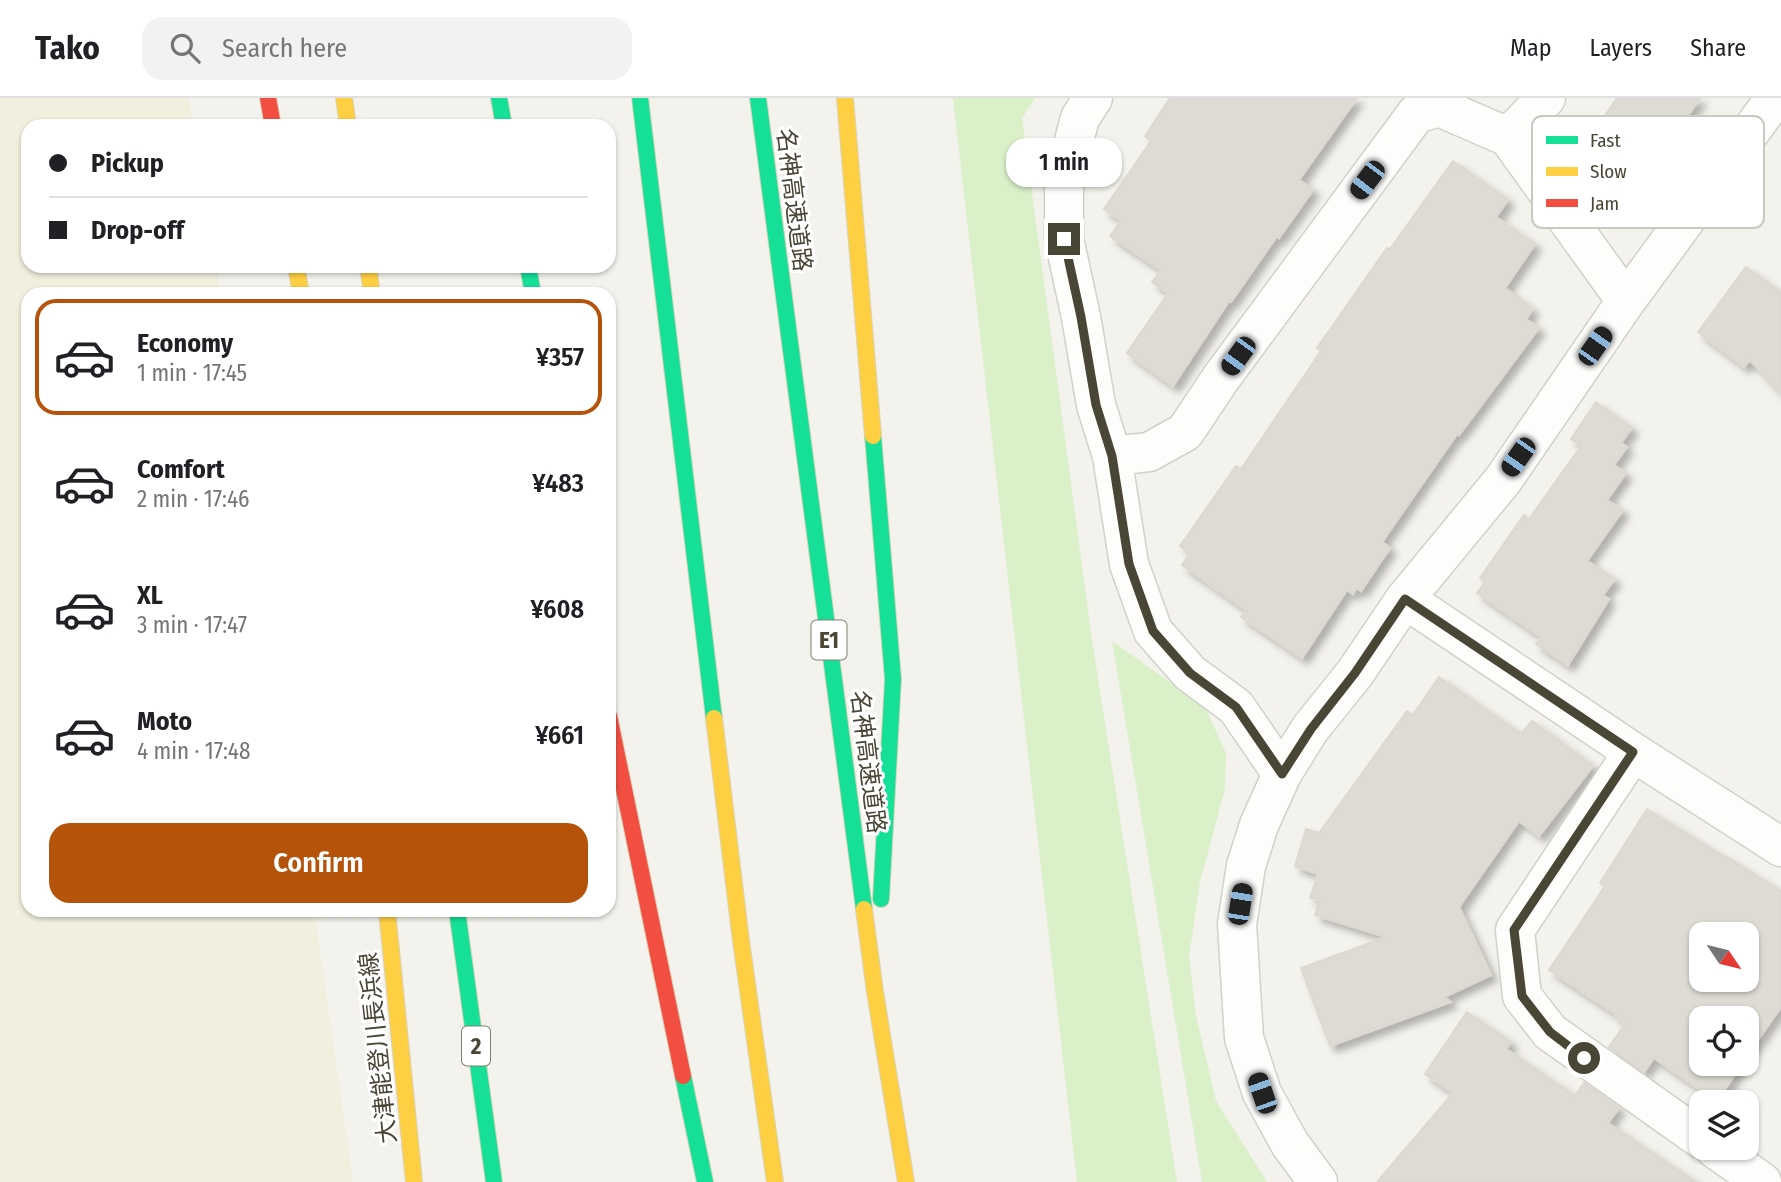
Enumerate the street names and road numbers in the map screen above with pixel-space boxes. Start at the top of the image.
street label: 名神高速道路 [771,127,817,273]
road number: E1 [812,620,846,660]
street label: 名神高速道路 [845,689,891,835]
street label: 大津能登川長浜線 [354,951,402,1145]
road number: 2 [462,1026,490,1065]

